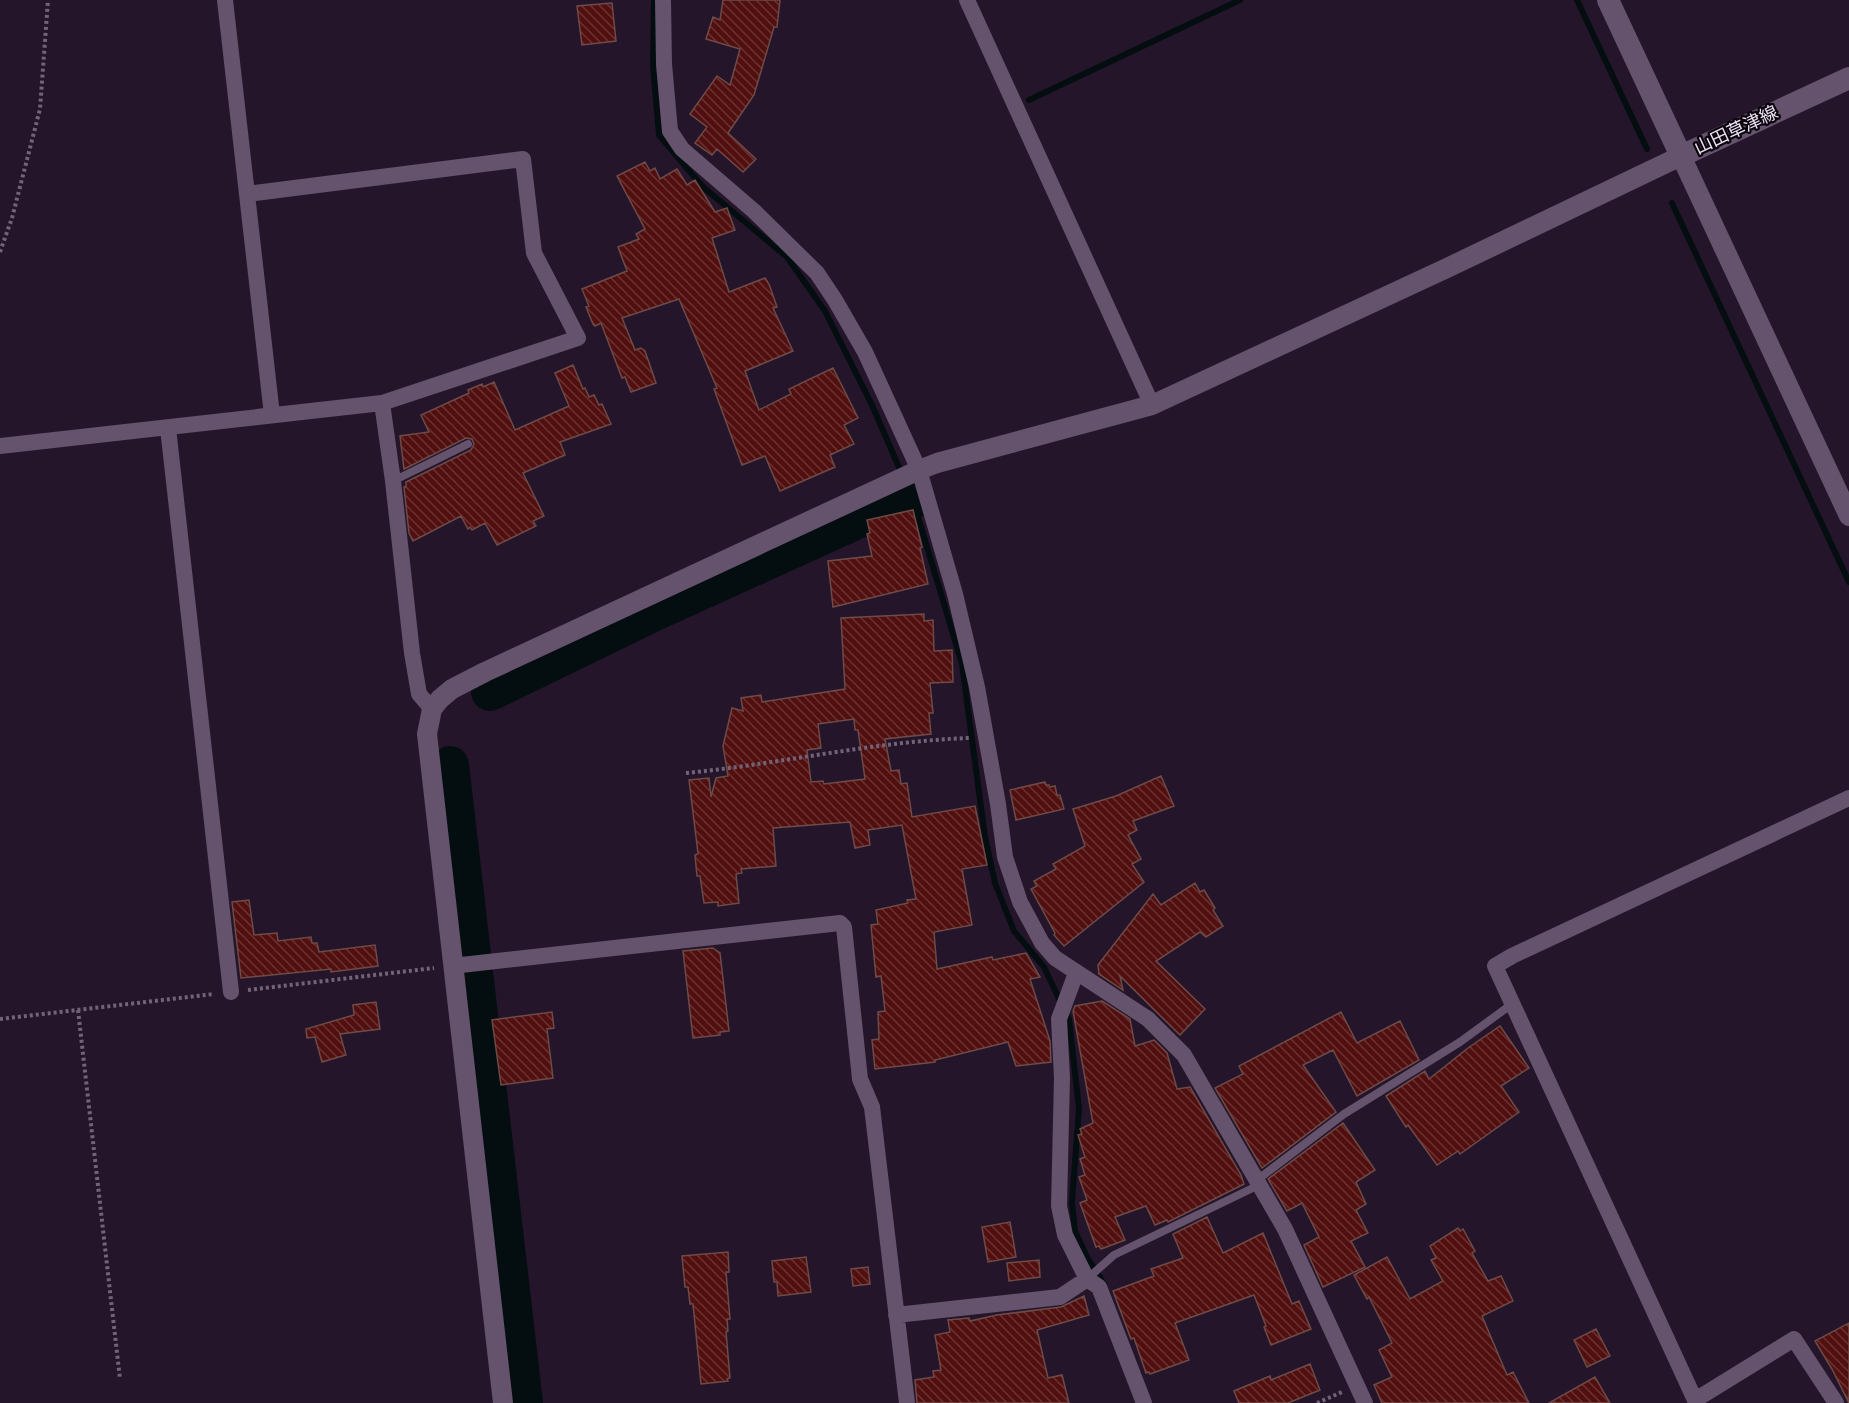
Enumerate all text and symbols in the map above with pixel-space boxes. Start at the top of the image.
street label: 山田草津線 [1691,101,1781,158]

